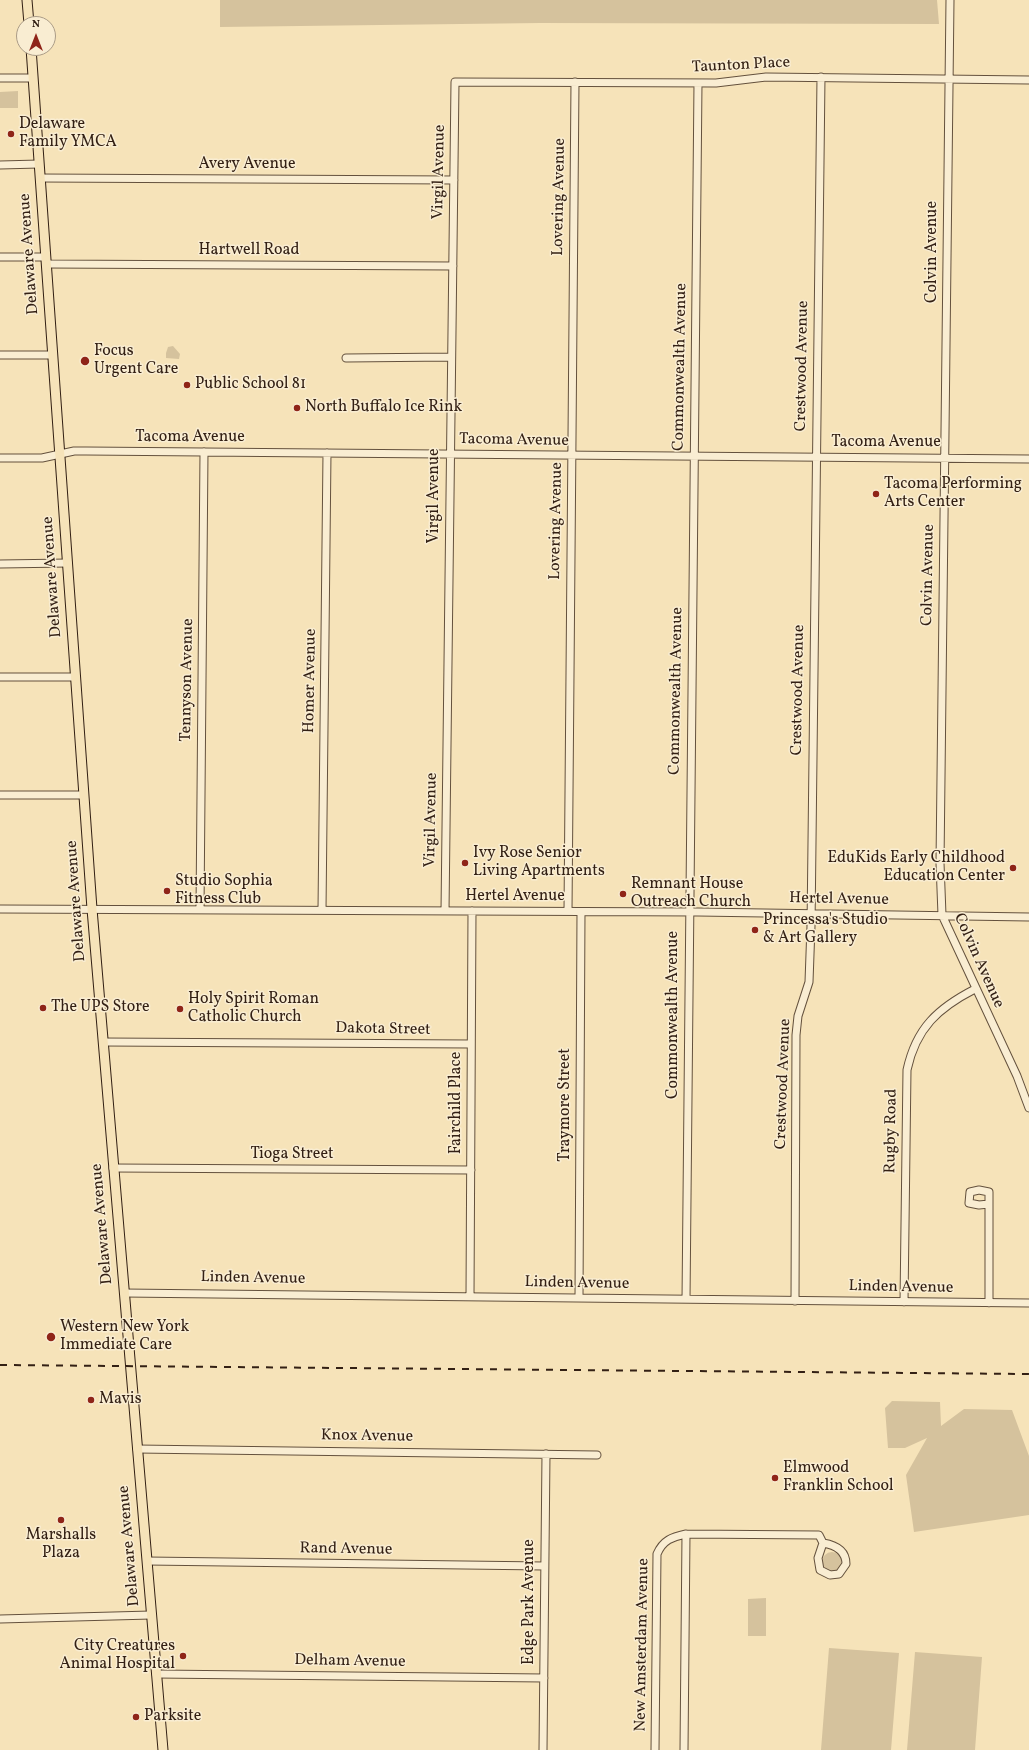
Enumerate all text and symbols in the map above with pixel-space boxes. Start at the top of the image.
north arrow [16,16,56,56]
text: N [32,17,40,32]
street label: Taunton Place [691,54,791,78]
place label: Delaware Family YMCA [19,115,117,153]
street label: Virgil Avenue [430,124,450,220]
marker: Delaware Family YMCA [6,129,16,139]
street label: Lovering Avenue [549,138,571,256]
street label: Avery Avenue [198,155,296,175]
street label: Delaware Avenue [16,193,44,315]
street label: Colvin Avenue [923,201,943,303]
street label: Hartwell Road [198,241,300,261]
street label: Commonwealth Avenue [670,283,692,451]
street label: Crestwood Avenue [792,300,814,432]
place label: Focus Urgent Care [94,342,178,380]
marker: Focus Urgent Care [79,355,91,367]
place label: Public School 81 [195,375,306,395]
marker: Public School 81 [182,380,192,390]
place label: North Buffalo Ice Rink [305,398,462,418]
marker: North Buffalo Ice Rink [292,403,302,413]
street label: Tacoma Avenue [135,428,245,448]
street label: Tacoma Avenue [459,430,569,452]
street label: Tacoma Avenue [831,433,941,453]
street label: Virgil Avenue [425,448,445,544]
street label: Lovering Avenue [546,462,568,580]
place label: Tacoma Performing Arts Center [884,475,1022,513]
marker: Tacoma Performing Arts Center [871,489,881,499]
street label: Delaware Avenue [39,516,67,638]
street label: Colvin Avenue [919,524,939,626]
street label: Commonwealth Avenue [666,607,688,775]
street label: Tennyson Avenue [177,618,199,742]
street label: Crestwood Avenue [788,624,810,756]
street label: Homer Avenue [300,629,322,733]
street label: Virgil Avenue [422,772,442,868]
street label: Delaware Avenue [63,840,91,962]
place label: Ivy Rose Senior Living Apartments [473,844,605,882]
place label: EduKids Early Childhood Education Center [827,849,1005,887]
marker: Ivy Rose Senior Living Apartments [460,858,470,868]
marker: EduKids Early Childhood Education Center [1008,863,1018,873]
place label: Studio Sophia Fitness Club [175,872,273,910]
place label: Remnant House Outreach Church [631,875,751,913]
marker: Studio Sophia Fitness Club [162,886,172,896]
street label: Hertel Avenue [465,887,565,907]
marker: Remnant House Outreach Church [618,889,628,899]
street label: Hertel Avenue [789,890,889,910]
place label: Princessa's Studio & Art Gallery [763,911,888,949]
street label: Colvin Avenue [948,911,1008,1011]
marker: Princessa's Studio & Art Gallery [750,925,760,935]
street label: Commonwealth Avenue [664,931,684,1099]
place label: Holy Spirit Roman Catholic Church [188,990,319,1028]
place label: The UPS Store [51,998,150,1018]
marker: The UPS Store [38,1003,48,1013]
marker: Holy Spirit Roman Catholic Church [175,1004,185,1014]
street label: Crestwood Avenue [772,1018,796,1150]
street label: Dakota Street [335,1020,431,1040]
street label: Traymore Street [556,1048,576,1162]
street label: Fairchild Place [447,1052,467,1154]
street label: Rugby Road [882,1088,902,1174]
street label: Tioga Street [250,1145,334,1165]
street label: Delaware Avenue [88,1163,118,1285]
street label: Linden Avenue [200,1268,306,1290]
street label: Linden Avenue [524,1273,630,1295]
street label: Linden Avenue [848,1277,954,1299]
place label: Western New York Immediate Care [60,1318,189,1356]
marker: Western New York Immediate Care [45,1331,57,1343]
place label: Mavis [99,1390,141,1410]
marker: Mavis [86,1395,96,1405]
street label: Knox Avenue [321,1427,413,1447]
place label: Elmwood Franklin School [783,1459,894,1497]
marker: Elmwood Franklin School [770,1473,780,1483]
street label: Delaware Avenue [115,1485,145,1607]
marker: Marshalls Plaza [56,1515,66,1525]
place label: Marshalls Plaza [26,1526,96,1564]
street label: Edge Park Avenue [520,1539,540,1665]
street label: Rand Avenue [299,1540,393,1560]
street label: New Amsterdam Avenue [632,1558,654,1732]
place label: City Creatures Animal Hospital [59,1637,175,1675]
marker: City Creatures Animal Hospital [178,1651,188,1661]
street label: Delham Avenue [294,1651,406,1673]
place label: Parksite [144,1707,201,1727]
marker: Parksite [131,1712,141,1722]

